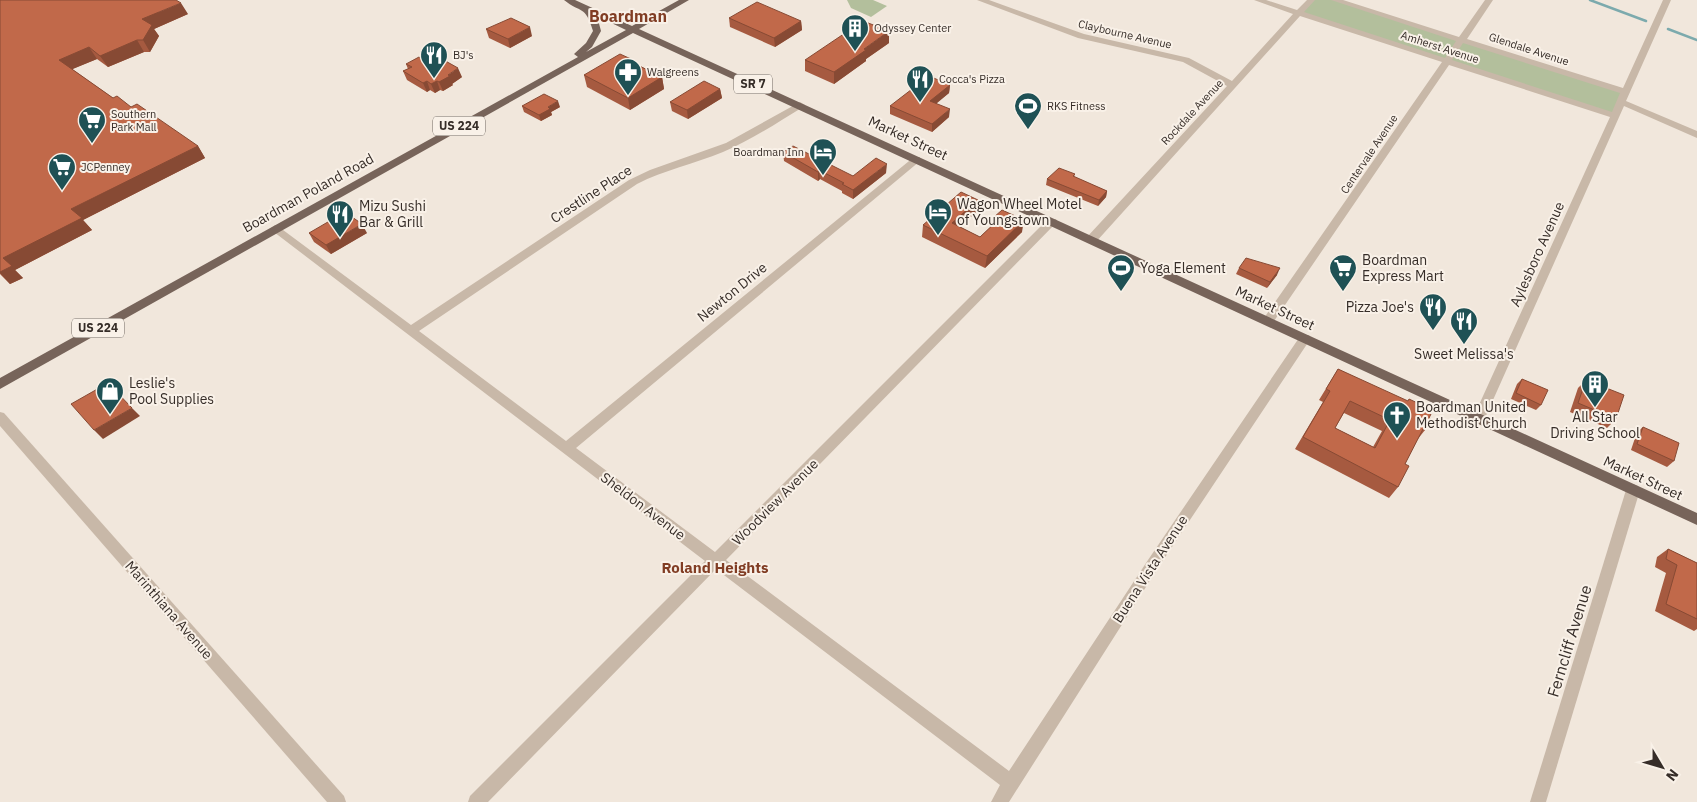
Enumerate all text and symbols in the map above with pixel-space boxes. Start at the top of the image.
district label: Boardman [589,6,667,26]
building icon: Odyssey Center [840,13,870,52]
street label: Claybourne Avenue [1077,16,1173,52]
place label: Odyssey Center [874,21,951,35]
street label: Amherst Avenue [1399,28,1481,66]
street label: Glendale Avenue [1487,29,1571,69]
restaurant icon: BJ's [419,40,449,79]
place label: BJ's [453,48,474,62]
pharmacy icon: Walgreens [613,57,643,96]
restaurant icon: Cocca's Pizza [905,64,935,103]
place label: Walgreens [647,65,699,79]
place label: Cocca's Pizza [939,72,1005,86]
road number: SR 7 [734,74,772,94]
street label: Rockdale Avenue [1158,76,1226,148]
sports icon: RKS Fitness [1013,91,1043,130]
place label: RKS Fitness [1047,99,1106,113]
supermarket icon: Southern Park Mall [77,105,107,144]
place label: Southern Park Mall [111,107,157,134]
street label: Market Street [865,112,951,164]
street label: Centervale Avenue [1337,112,1401,196]
road number: US 224 [433,116,485,136]
hotel icon: Boardman Inn [808,137,838,176]
place label: Boardman Inn [733,145,804,159]
street label: Boardman Poland Road [239,149,377,237]
supermarket icon: JCPenney [47,152,77,191]
place label: JCPenney [81,160,130,174]
street label: Crestline Place [547,161,635,227]
place label: Wagon Wheel Motel of Youngstown [957,195,1082,229]
place label: Mizu Sushi Bar & Grill [359,197,426,231]
hotel icon: Wagon Wheel Motel of Youngstown [923,197,953,236]
street label: Aylesboro Avenue [1506,198,1568,309]
restaurant icon: Mizu Sushi Bar & Grill [325,199,355,238]
place label: Boardman Express Mart [1362,251,1444,285]
sports icon: Yoga Element [1106,253,1136,292]
supermarket icon: Boardman Express Mart [1328,253,1358,292]
street label: Newton Drive [693,258,771,326]
place label: Yoga Element [1140,259,1226,277]
street label: Market Street [1232,282,1318,334]
restaurant icon: Pizza Joe's [1418,292,1448,331]
place label: Pizza Joe's [1346,298,1414,316]
restaurant icon: Sweet Melissa's [1449,306,1479,345]
road number: US 224 [72,318,124,338]
place label: Sweet Melissa's [1414,345,1514,363]
building icon: All Star Driving School [1580,369,1610,408]
place label: Leslie's Pool Supplies [129,374,214,408]
shop icon: Leslie's Pool Supplies [95,376,125,415]
place label: Boardman United Methodist Church [1416,398,1527,432]
church icon: Boardman United Methodist Church [1382,400,1412,439]
place label: All Star Driving School [1550,408,1640,442]
street label: Market Street [1600,452,1686,504]
street label: Woodview Avenue [728,455,822,549]
street label: Sheldon Avenue [597,468,689,544]
street label: Buena Vista Avenue [1108,512,1192,626]
street label: Marinthiana Avenue [121,557,217,663]
district label: Roland Heights [661,558,769,577]
street label: Ferncliff Avenue [1542,582,1596,700]
north arrow [1637,742,1687,792]
text: N [1662,765,1682,785]

